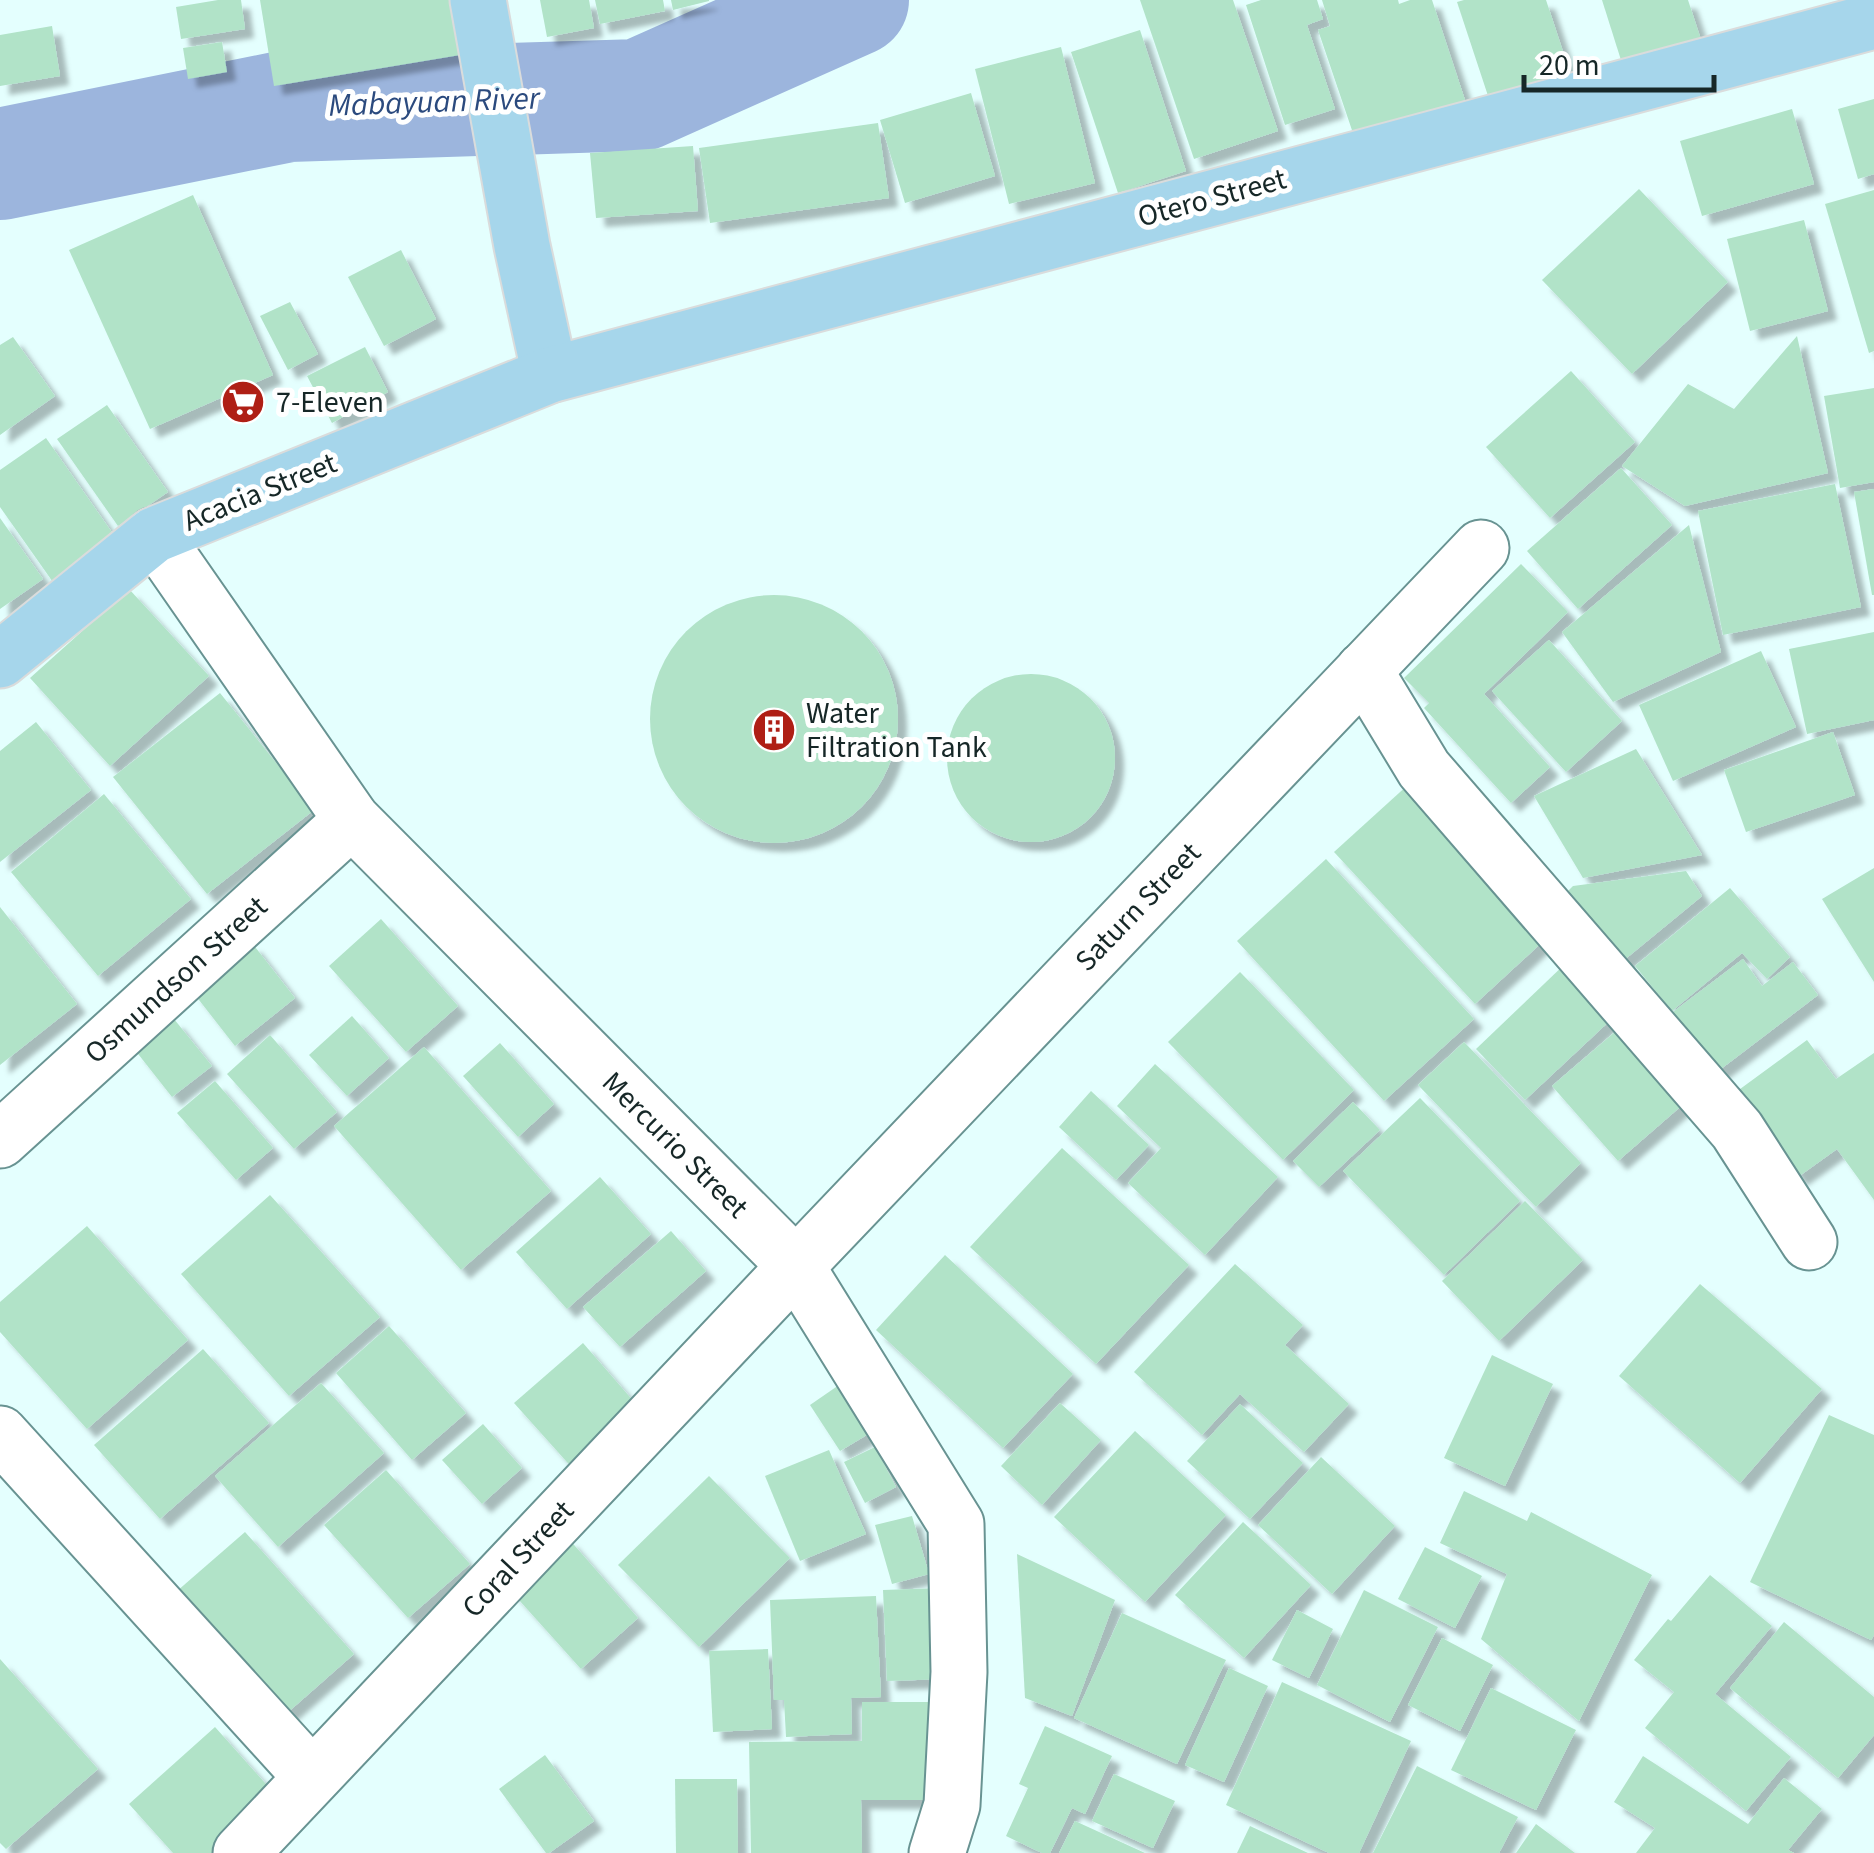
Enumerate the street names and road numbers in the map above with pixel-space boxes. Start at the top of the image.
street label: Otero Street [1133,158,1291,238]
street label: Acacia Street [177,442,343,542]
street label: Saturn Street [1065,833,1211,981]
street label: Osmundson Street [75,886,277,1074]
street label: Mercurio Street [592,1062,758,1228]
street label: Coral Street [452,1491,584,1627]

